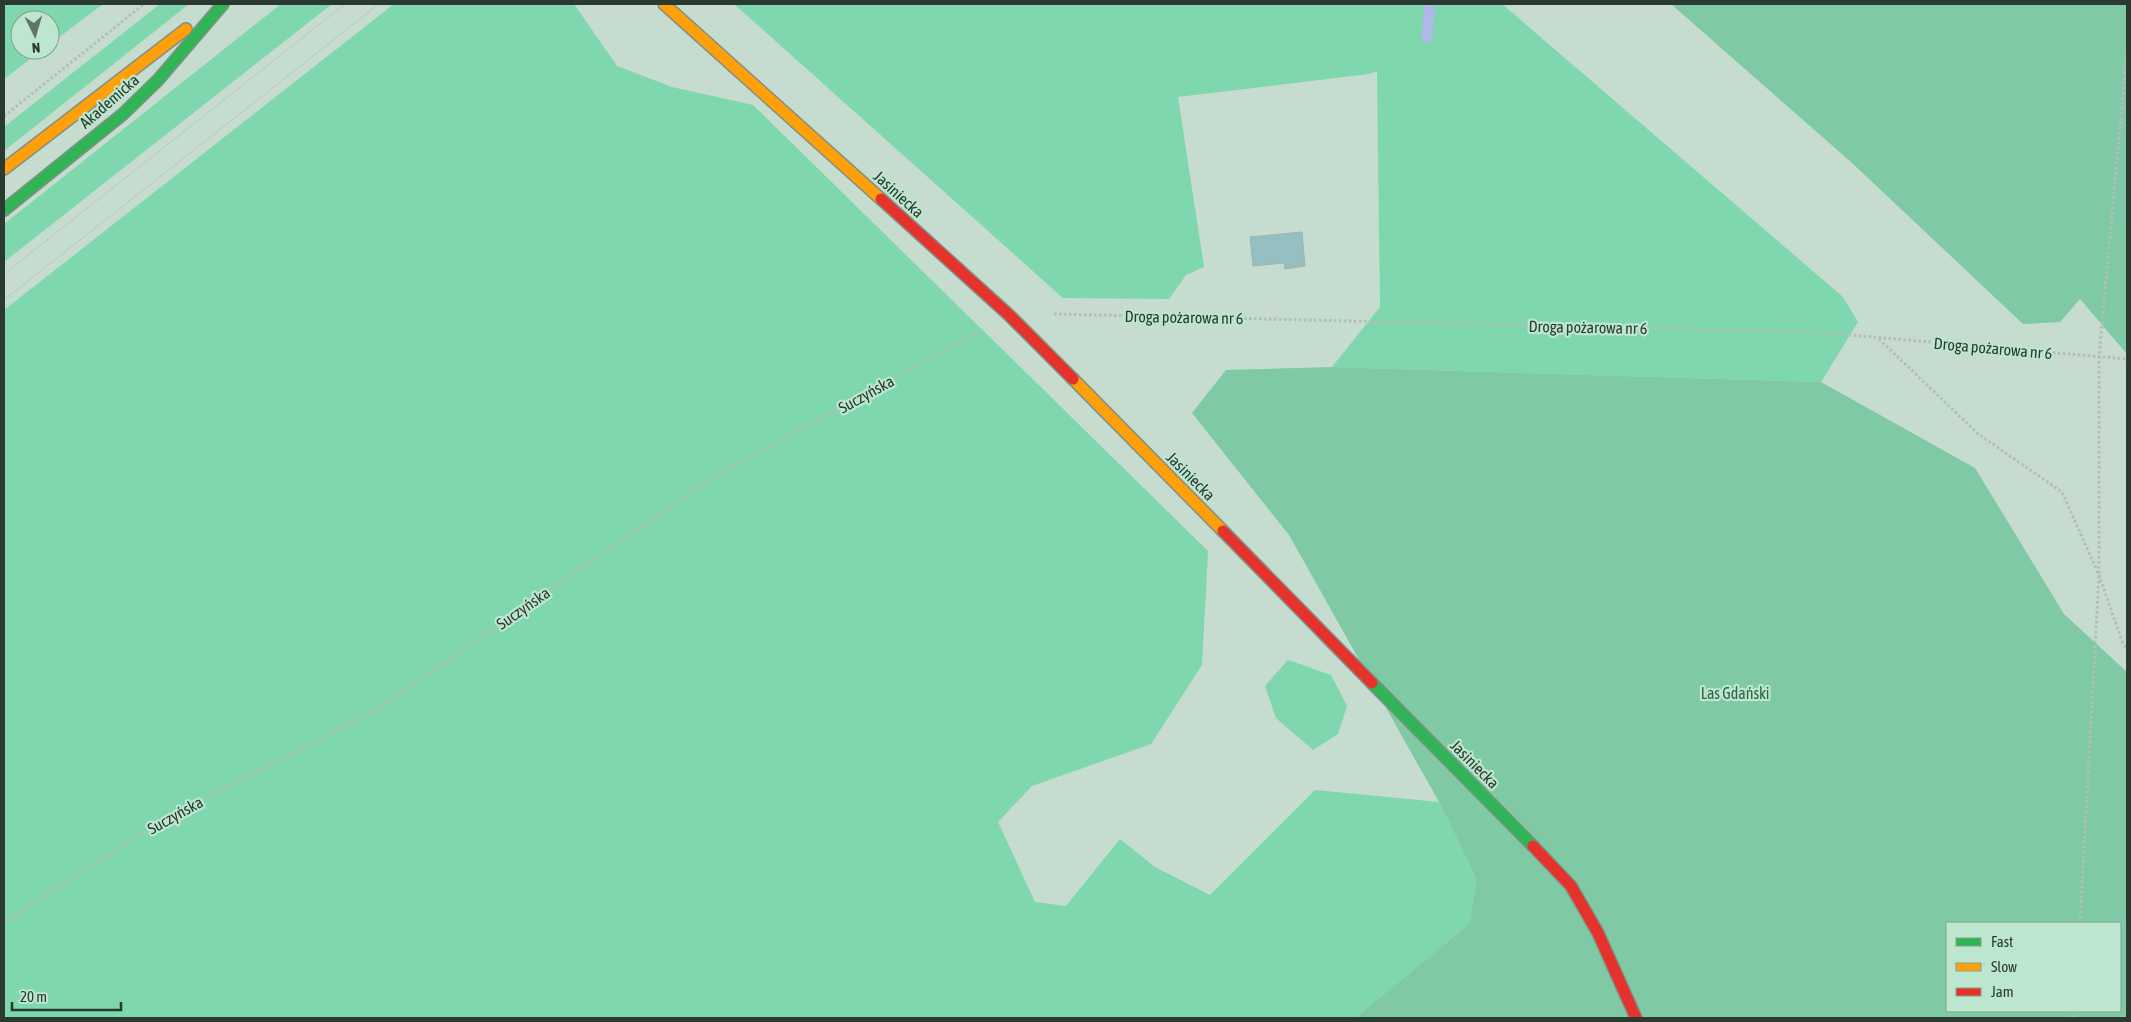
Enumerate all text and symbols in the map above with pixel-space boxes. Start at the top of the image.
north arrow [10,10,60,60]
text: N [31,40,41,56]
street label: Akademicka [76,70,142,132]
street label: Jasiniecka [870,167,928,221]
street label: Droga pożarowa nr 6 [1124,307,1244,328]
street label: Droga pożarowa nr 6 [1528,317,1648,338]
street label: Droga pożarowa nr 6 [1933,334,2053,363]
street label: Suczyńska [835,371,897,417]
street label: Jasiniecka [1163,448,1219,504]
street label: Suczyńska [493,583,554,634]
park label: Las Gdański [1701,684,1769,702]
street label: Jasiniecka [1447,736,1503,792]
street label: Suczyńska [144,792,206,838]
legend [1946,922,2121,1012]
text: Fast [1991,933,2013,950]
text: Slow [1991,958,2017,975]
scale bar [12,980,121,1012]
text: Jam [1991,983,2014,1000]
text: 20 m [20,988,47,1005]

